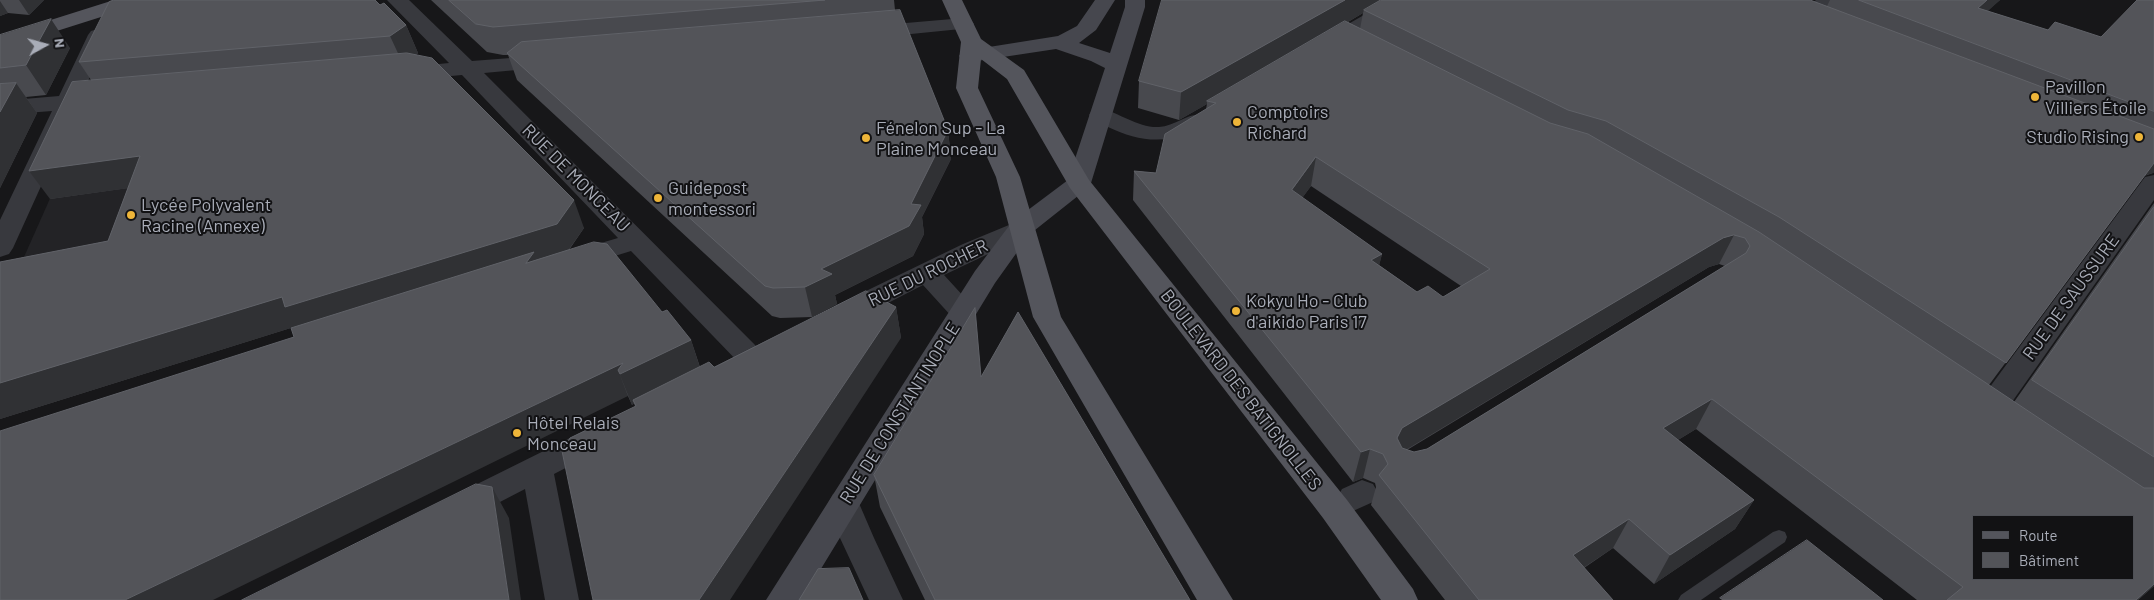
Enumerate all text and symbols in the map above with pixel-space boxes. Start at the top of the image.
north arrow [20,20,70,70]
text: N [51,37,69,49]
place label: Pavillon Villiers Étoile [2045,76,2147,118]
marker: Pavillon Villiers Étoile [2029,91,2041,103]
place label: Comptoirs Richard [1247,101,1328,144]
marker: Comptoirs Richard [1231,116,1243,128]
place label: Fénelon Sup - La Plaine Monceau [876,117,1005,160]
street label: RUE DE MONCEAU [518,120,634,236]
place label: Studio Rising [2026,126,2129,148]
marker: Studio Rising [2133,131,2145,143]
marker: Fénelon Sup - La Plaine Monceau [860,132,872,144]
place label: Guidepost montessori [668,177,756,220]
marker: Guidepost montessori [652,192,664,204]
place label: Lycée Polyvalent Racine (Annexe) [141,194,271,236]
marker: Lycée Polyvalent Racine (Annexe) [125,209,137,221]
street label: RUE DE SAUSSURE [2018,230,2124,364]
street label: RUE DU ROCHER [865,235,991,311]
street label: BOULEVARD DES BATIGNOLLES [1156,285,1326,495]
place label: Kokyu Ho - Club d'aikido Paris 17 [1246,290,1368,332]
marker: Kokyu Ho - Club d'aikido Paris 17 [1230,305,1242,317]
street label: RUE DE CONSTANTINOPLE [835,318,965,508]
place label: Hôtel Relais Monceau [527,412,619,454]
marker: Hôtel Relais Monceau [511,427,523,439]
legend [1972,515,2134,580]
text: Route [2019,526,2058,544]
text: Bâtiment [2019,551,2079,569]

